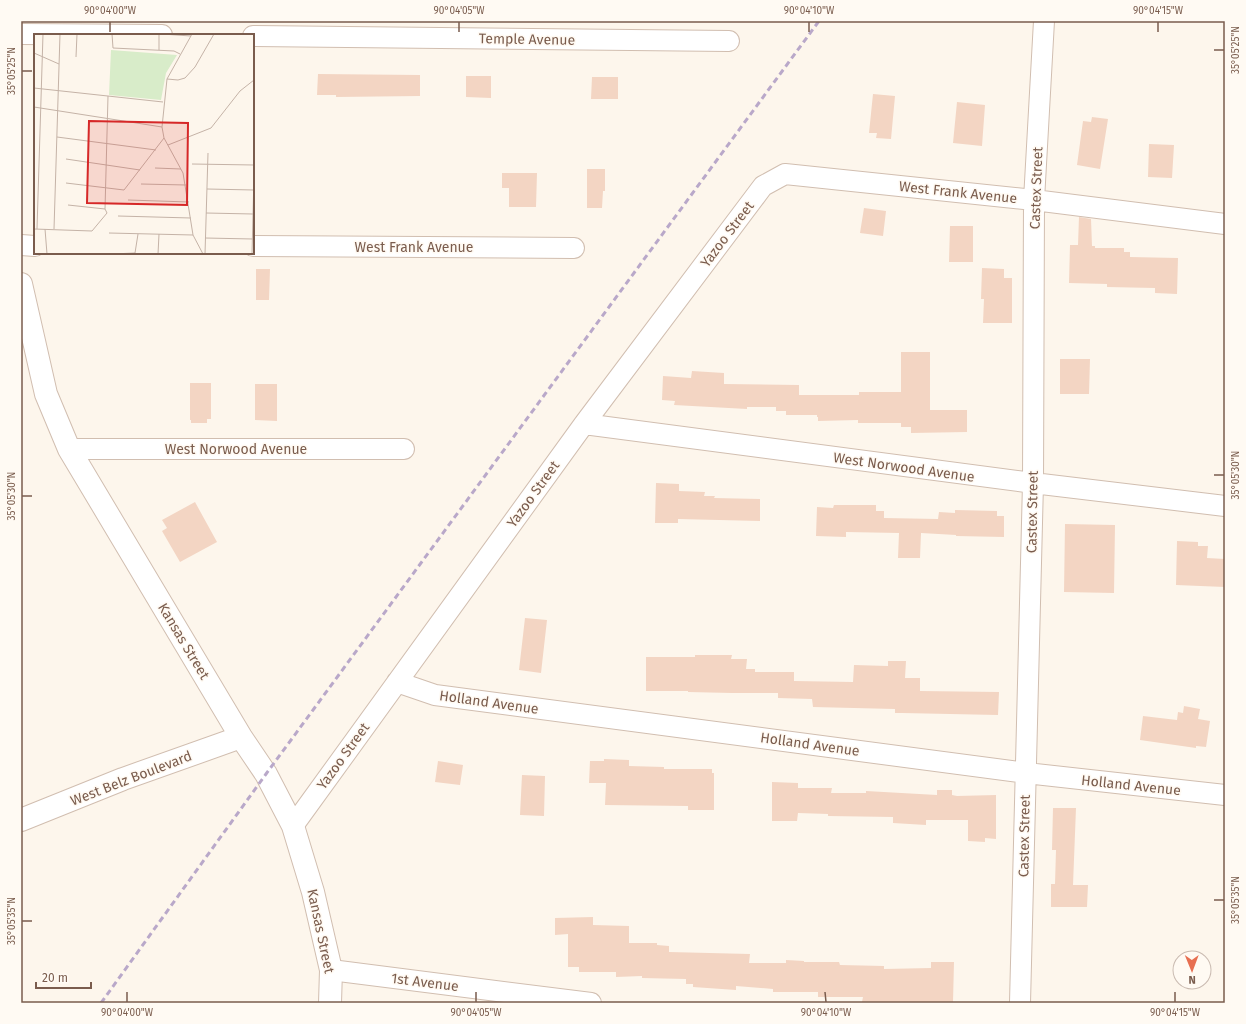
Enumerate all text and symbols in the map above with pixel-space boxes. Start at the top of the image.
text: 90°04'00"W [84,5,137,17]
text: 90°04'05"W [433,5,485,17]
text: 90°04'10"W [784,5,835,17]
text: 90°04'15"W [1133,5,1184,17]
text: 35°05'25"N [1230,26,1242,74]
street label: Temple Avenue [479,30,575,49]
inset map [34,34,254,254]
text: 35°05'25"N [6,47,18,95]
street label: Castex Street [1027,146,1046,230]
street label: West Frank Avenue [898,178,1018,207]
street label: Yazoo Street [697,197,758,271]
street label: West Frank Avenue [355,239,473,256]
street label: West Norwood Avenue [165,441,307,458]
street label: West Norwood Avenue [832,449,976,486]
text: 35°05'30"N [1230,451,1242,499]
street label: Yazoo Street [504,457,564,531]
street label: Castex Street [1023,470,1042,553]
text: 35°05'30"N [6,472,18,520]
street label: Kansas Street [154,600,214,683]
street label: Holland Avenue [438,687,540,718]
street label: Yazoo Street [314,719,374,793]
street label: Holland Avenue [759,729,861,760]
street label: West Belz Boulevard [68,747,194,809]
street label: Holland Avenue [1080,772,1182,799]
street label: Castex Street [1015,794,1034,877]
text: 35°05'35"N [1230,876,1242,924]
street label: Kansas Street [303,887,338,976]
text: 35°05'35"N [6,897,18,945]
north arrow [1172,950,1212,990]
scale bar [36,964,91,990]
street label: 1st Avenue [390,970,460,995]
text: 20 m [42,971,68,985]
text: N [1188,973,1196,986]
text: 90°04'00"W [101,1007,154,1019]
text: 90°04'05"W [450,1007,502,1019]
text: 90°04'10"W [801,1007,852,1019]
text: 90°04'15"W [1150,1007,1201,1019]

